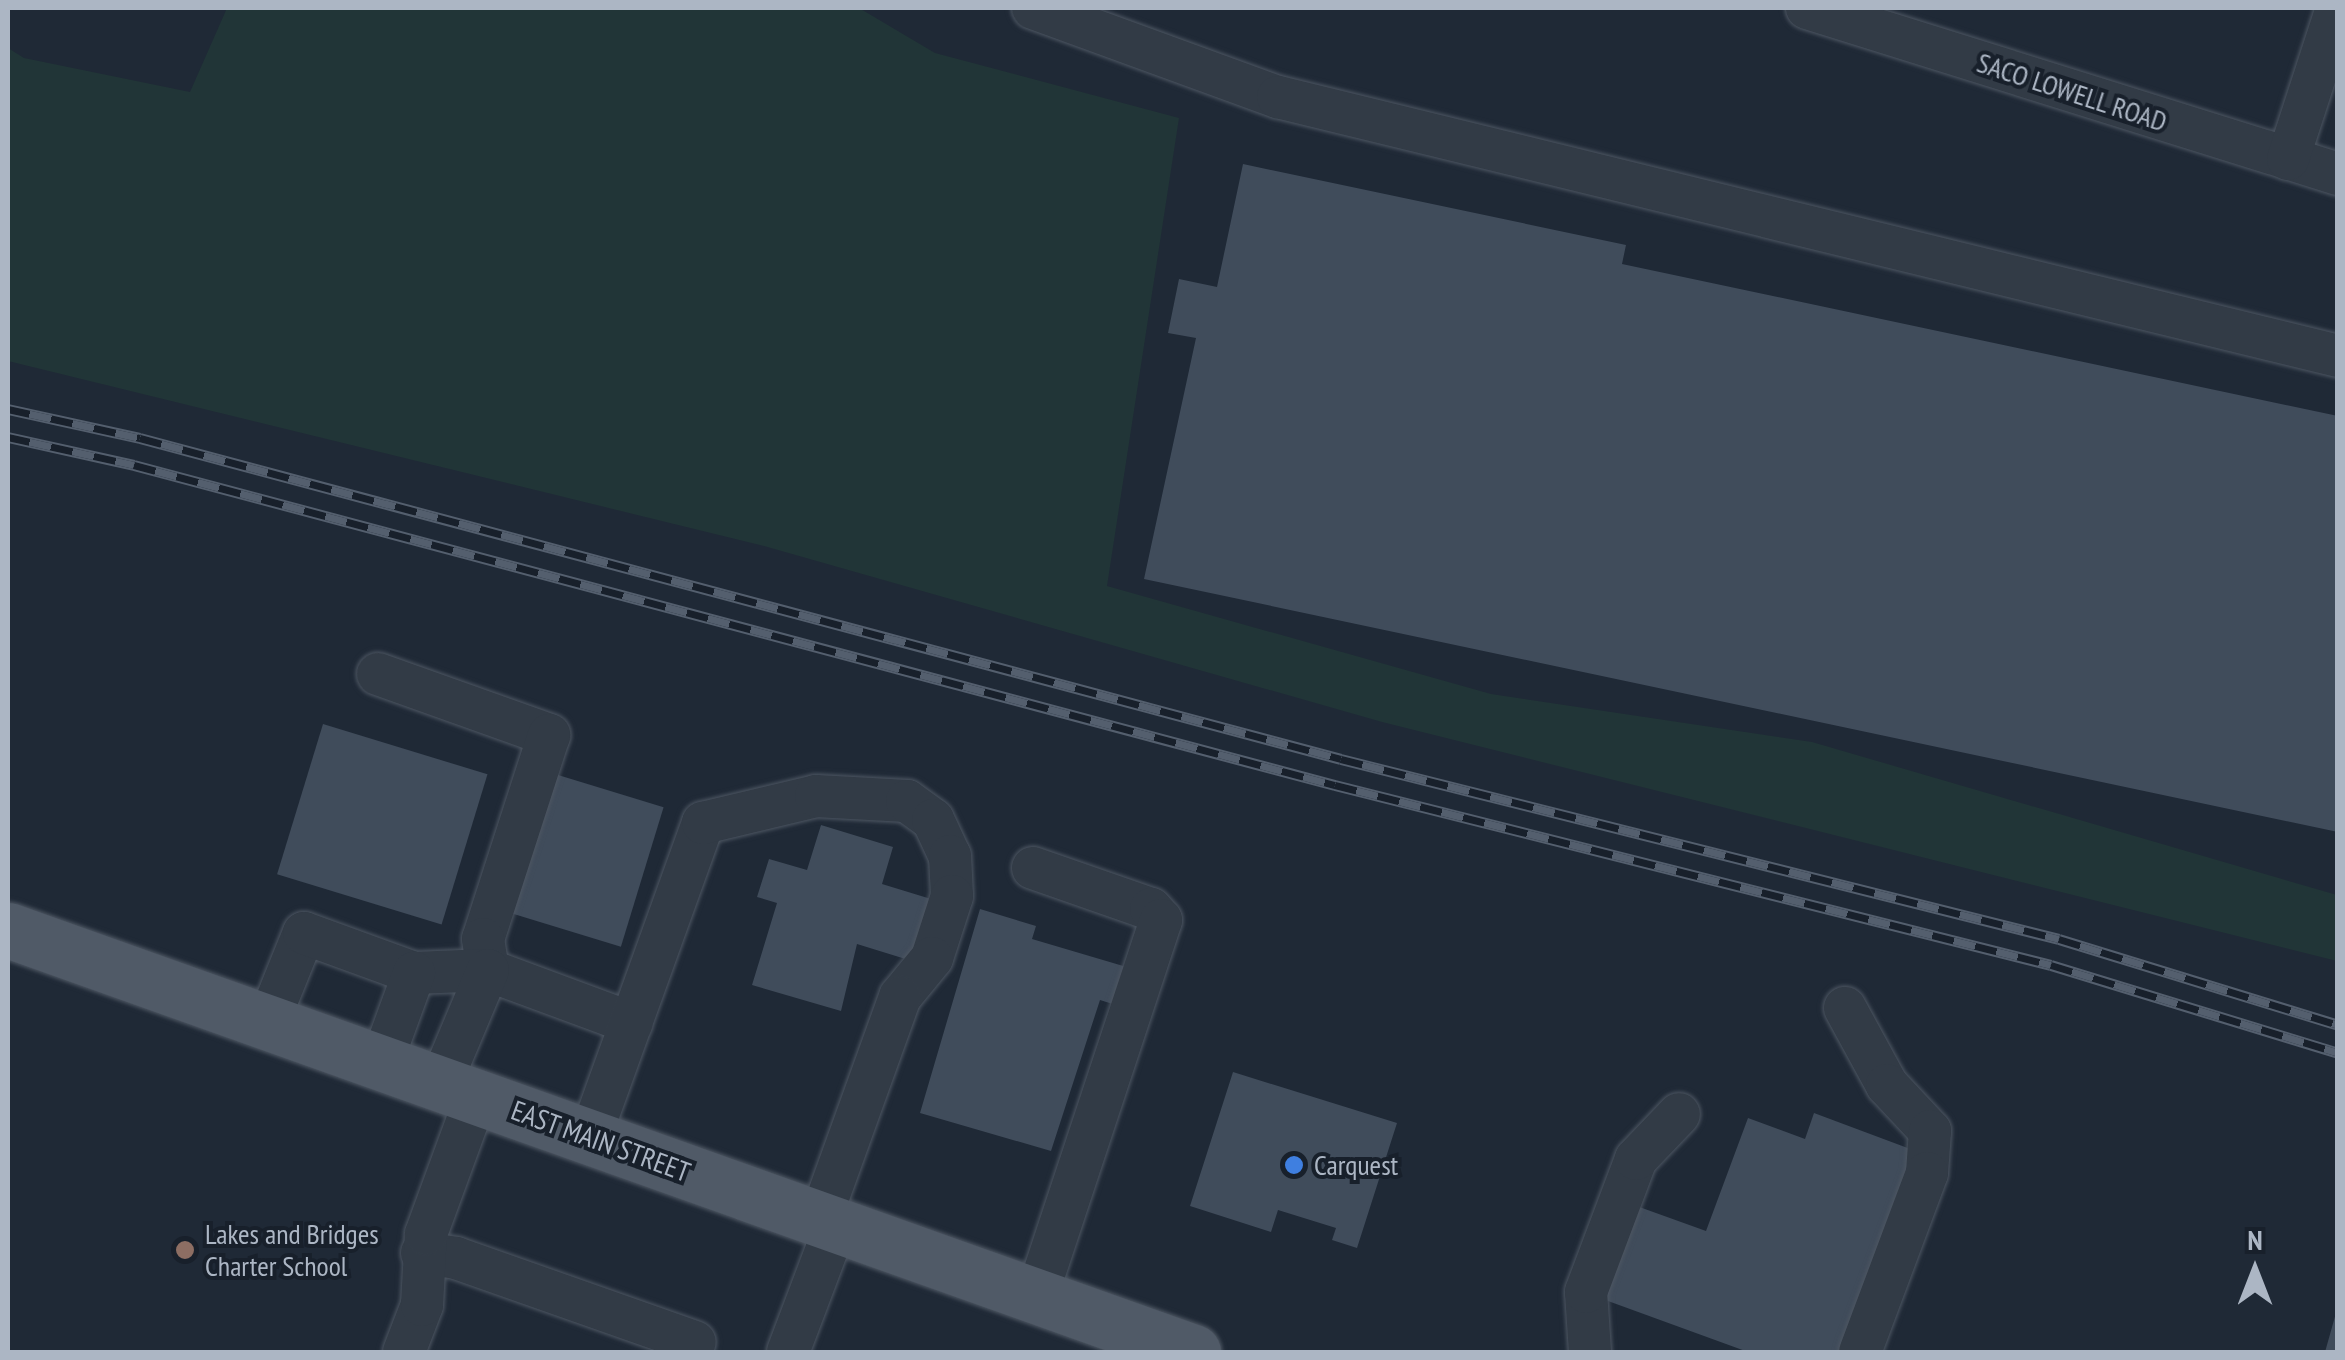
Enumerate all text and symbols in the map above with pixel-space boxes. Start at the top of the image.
street label: SACO LOWELL ROAD [1972,45,2172,139]
street label: EAST MAIN STREET [507,1093,695,1189]
place label: Carquest [1314,1148,1398,1182]
marker: Carquest [1283,1154,1305,1176]
place label: Lakes and Bridges Charter School [205,1217,379,1283]
north arrow [2205,1220,2305,1320]
text: N [2247,1221,2263,1258]
marker: Lakes and Bridges Charter School [174,1239,196,1261]

